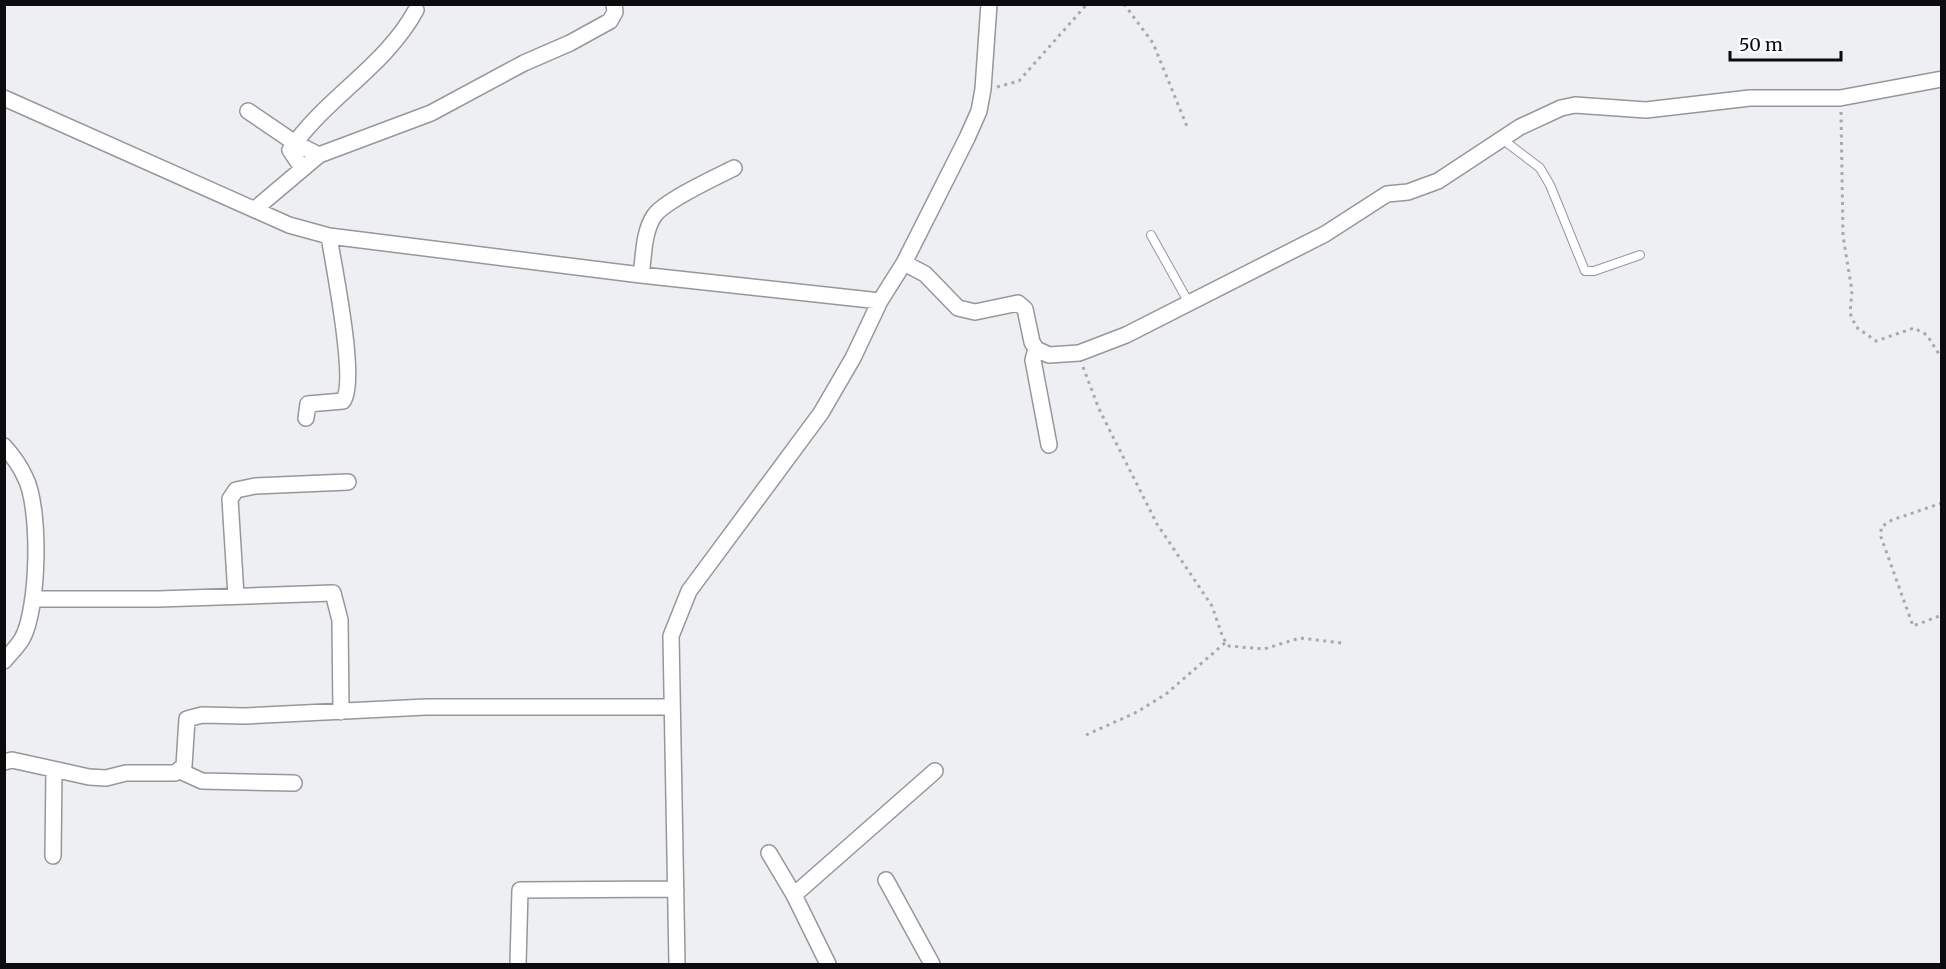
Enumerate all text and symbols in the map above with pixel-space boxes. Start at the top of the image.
scale bar [1730,24,1841,62]
text: 50 m [1739,33,1783,56]

